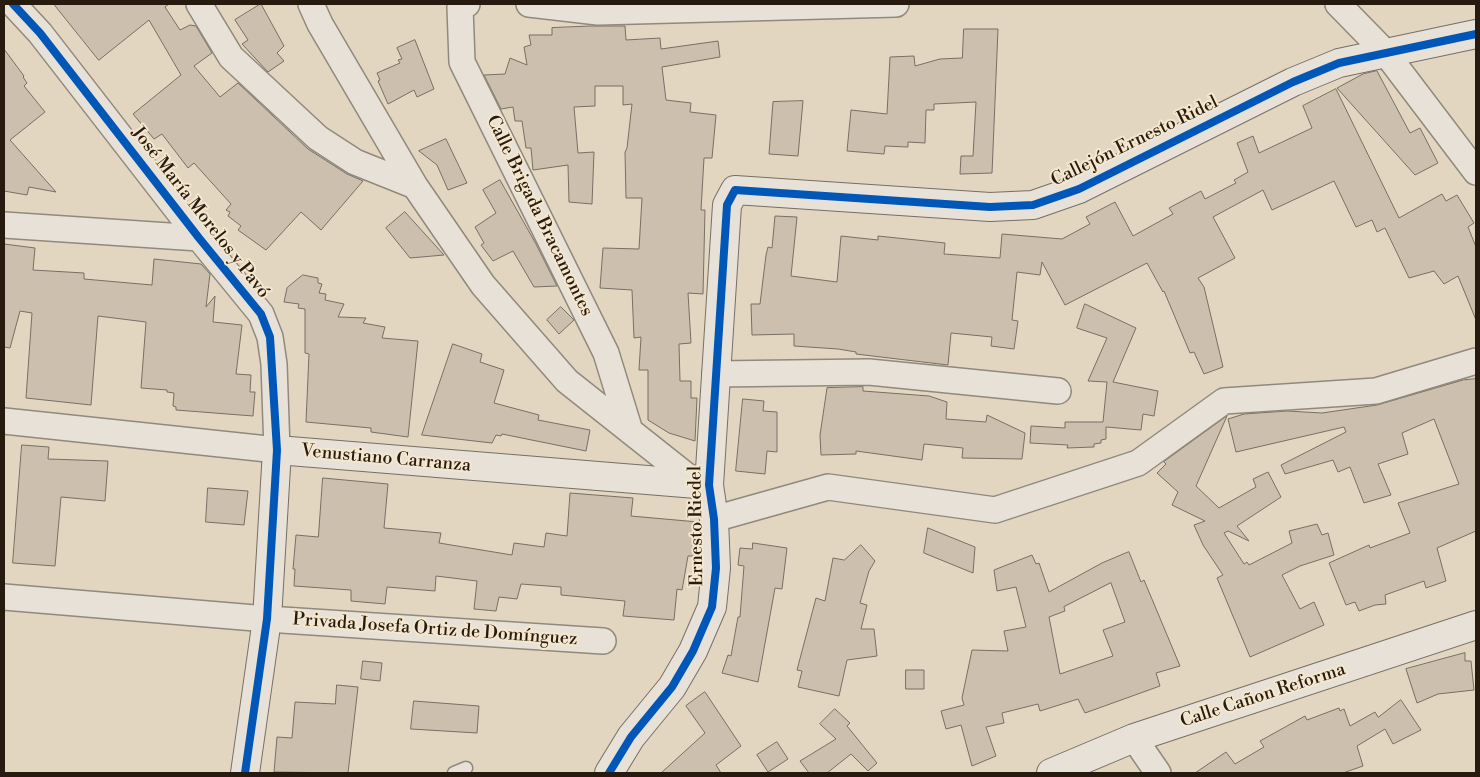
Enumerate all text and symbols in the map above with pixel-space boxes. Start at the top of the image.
street label: Callejón Ernesto Ridel [1048,92,1222,192]
street label: Calle Brigada Bracamontes [481,112,597,320]
street label: José María Morelos y Pavó [126,123,274,303]
street label: Venustiano Carranza [300,441,472,477]
street label: Ernesto Riedel [685,466,709,586]
street label: Privada Josefa Ortiz de Domínguez [292,609,578,651]
street label: Calle Cañon Reforma [1178,659,1348,733]

